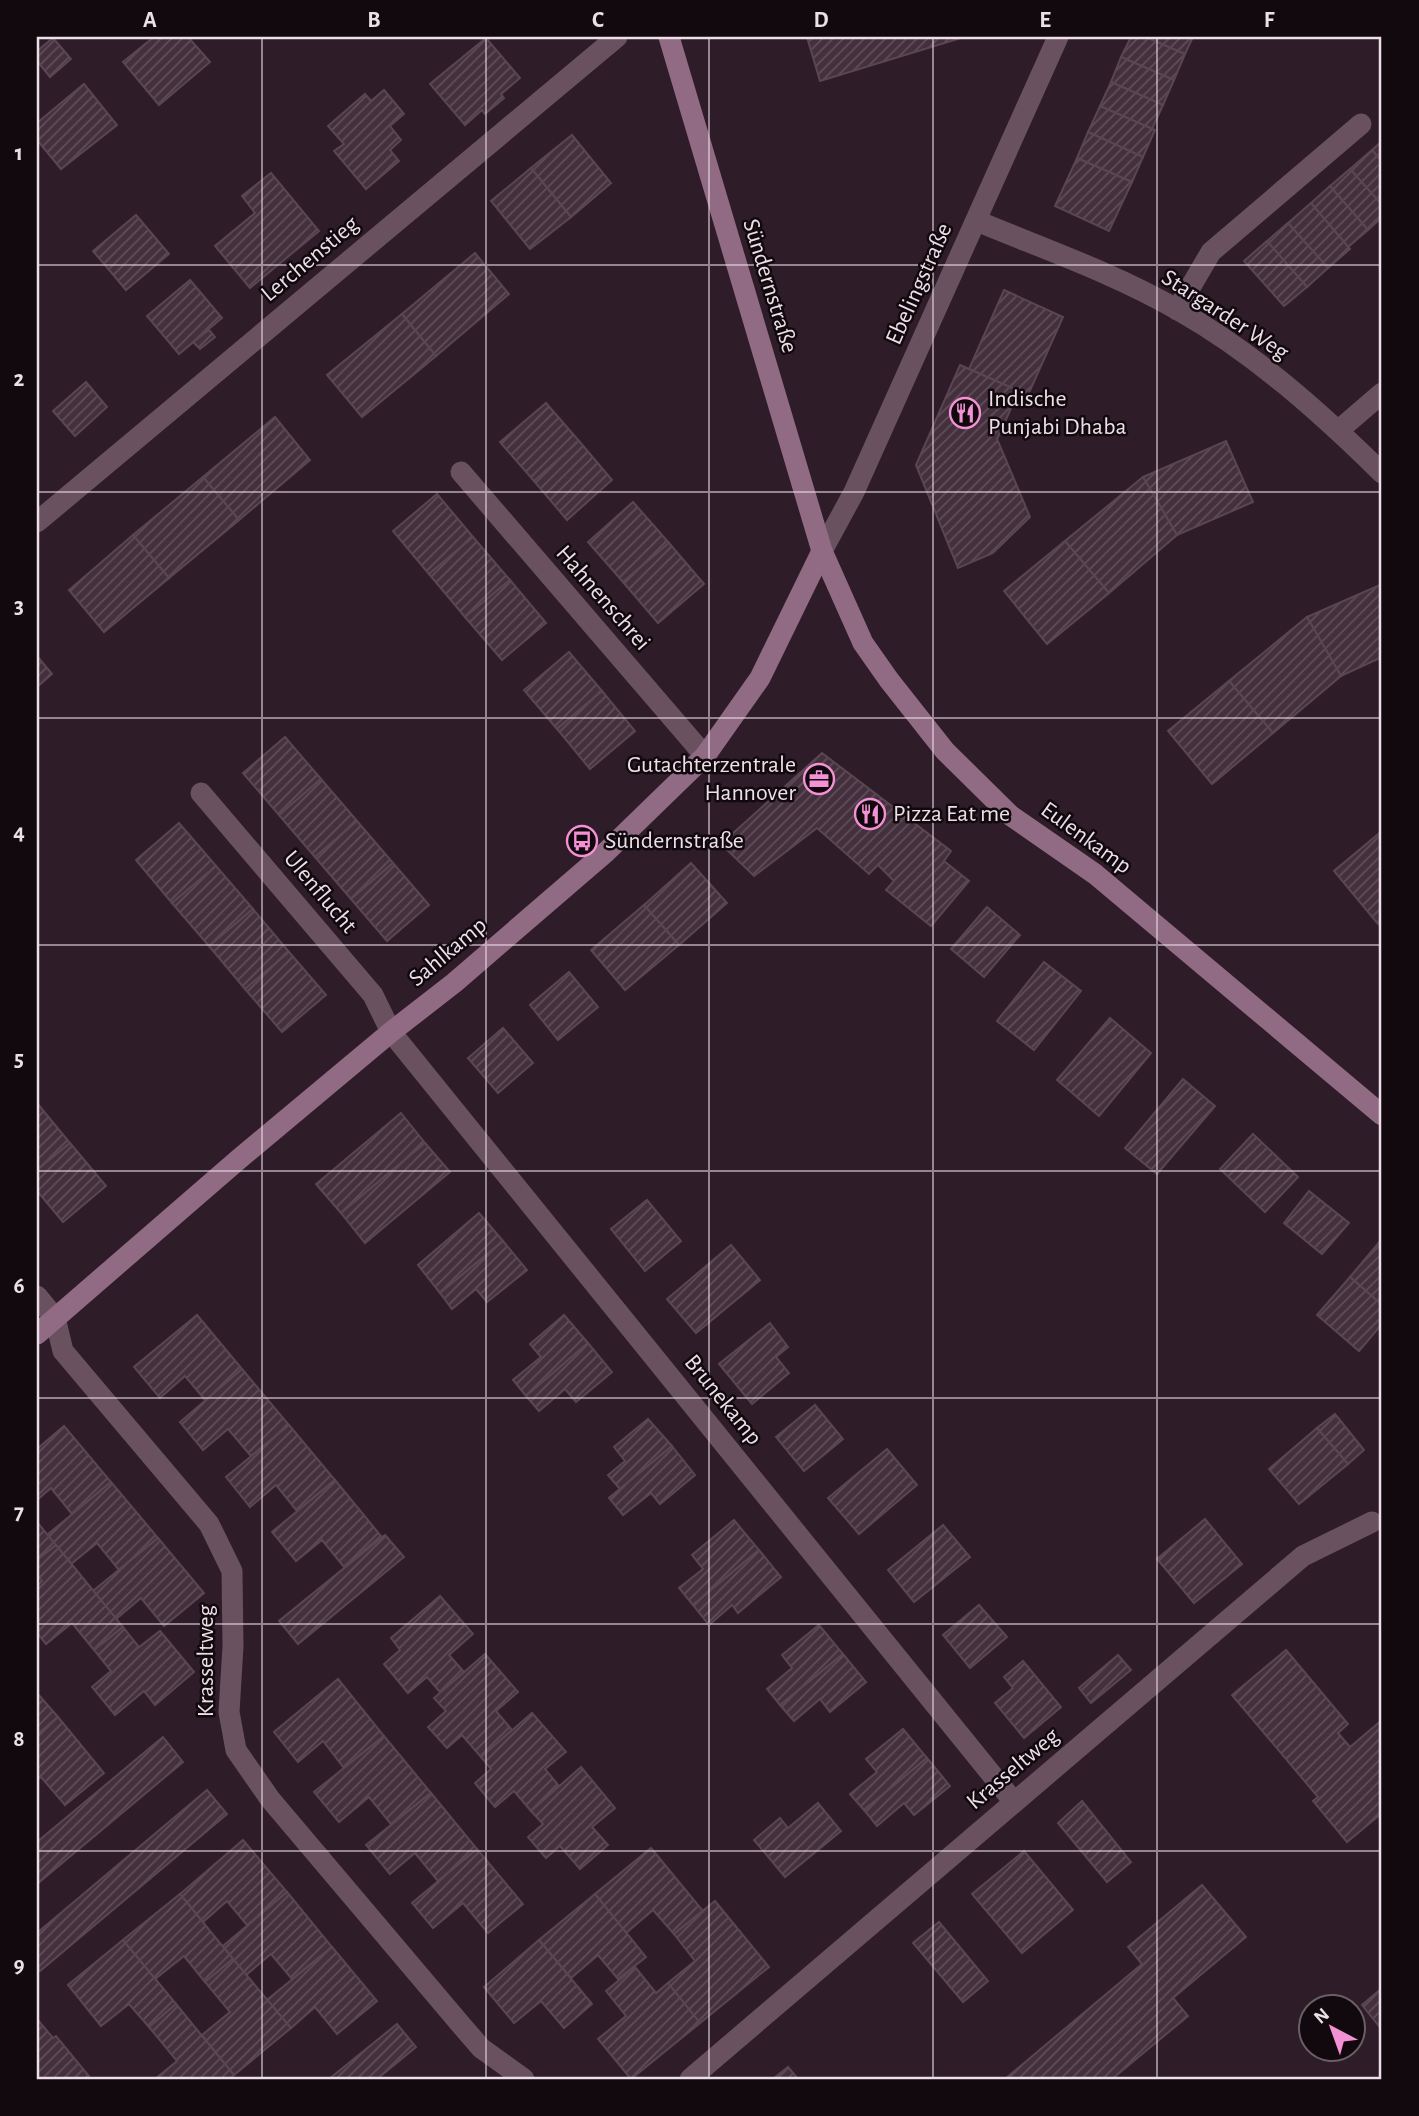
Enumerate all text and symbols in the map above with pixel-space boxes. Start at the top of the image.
text: A [143,9,157,32]
text: B [367,9,381,32]
text: C [592,9,604,32]
text: D [813,9,829,32]
text: E [1039,9,1051,32]
text: F [1264,9,1275,32]
text: 1 [15,142,23,165]
street label: Lerchenstieg [257,212,363,306]
street label: Sündernstraße [738,216,802,356]
street label: Ebelingstraße [882,220,956,348]
street label: Stargarder Weg [1157,265,1293,365]
text: 2 [14,368,25,391]
place label: Indische Punjabi Dhaba [988,387,1127,439]
restaurant icon: Indische Punjabi Dhaba [948,396,982,430]
street label: Hahnenschrei [551,541,655,655]
text: 3 [14,595,24,618]
place label: Gutachterzentrale Hannover [627,753,796,805]
office icon: Gutachterzentrale Hannover [802,762,836,796]
restaurant icon: Pizza Eat me [853,797,887,831]
street label: Eulenkamp [1036,797,1136,879]
place label: Pizza Eat me [893,802,1010,826]
text: 4 [13,821,25,844]
bus stop icon: Sündernstraße [565,824,599,858]
place label: Sündernstraße [605,829,744,853]
street label: Ulenflucht [279,846,361,938]
street label: Sahlkamp [405,913,491,991]
text: 5 [14,1048,24,1071]
text: 6 [13,1275,25,1298]
street label: Brunekamp [680,1350,766,1450]
text: 7 [14,1501,24,1524]
street label: Krasseltweg [194,1605,218,1717]
street label: Krasseltweg [962,1724,1064,1814]
text: 8 [13,1728,25,1751]
text: 9 [13,1954,25,1977]
north arrow [1296,1994,1366,2064]
text: N [1311,2005,1333,2028]

